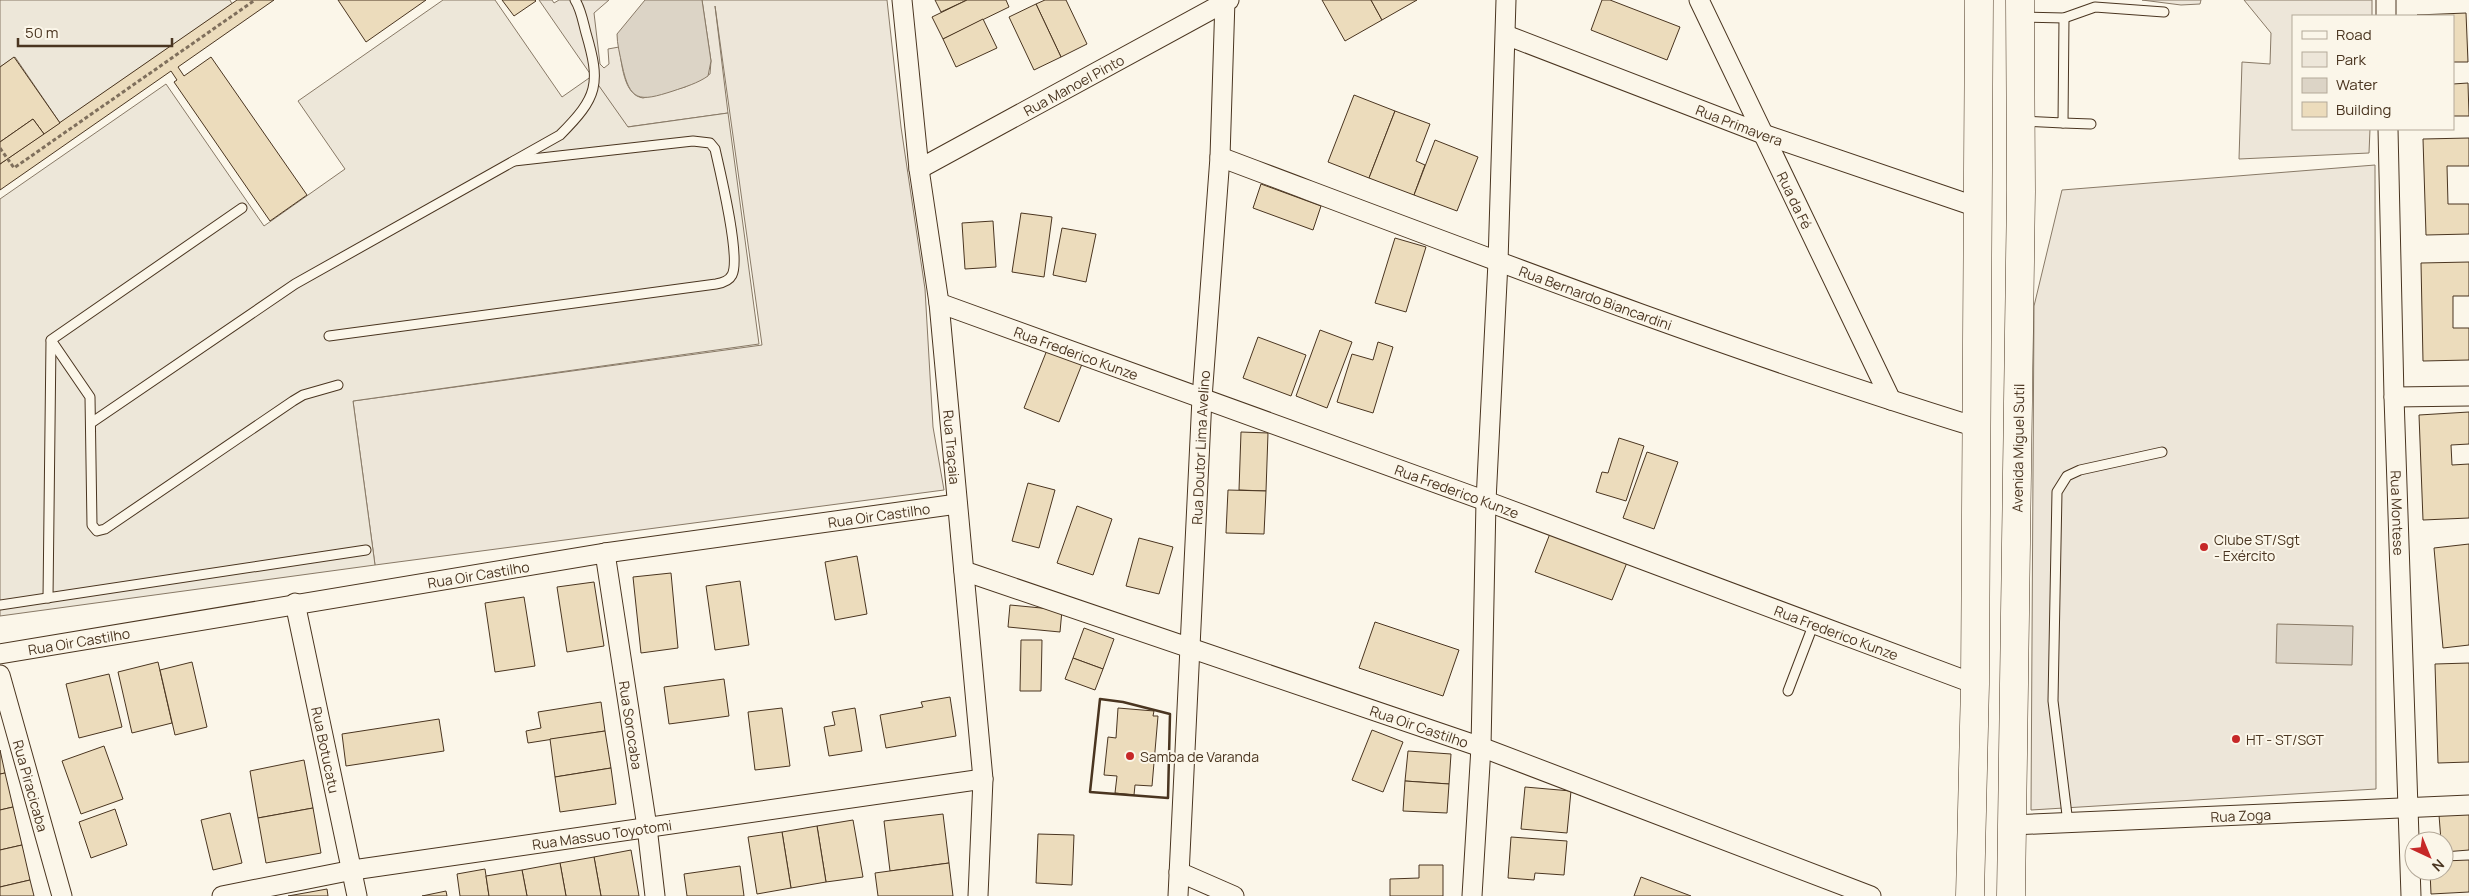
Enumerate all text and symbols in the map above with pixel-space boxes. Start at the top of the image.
scale bar [18,15,171,47]
legend [2292,15,2454,130]
text: 50 m [25,22,59,43]
text: Road [2336,24,2372,45]
text: Park [2336,49,2366,70]
street label: Rua Manoel Pinto [1020,50,1127,120]
text: Water [2336,74,2378,95]
text: Building [2336,99,2391,120]
street label: Rua Primavera [1693,100,1785,150]
street label: Rua da Fé [1773,168,1817,232]
street label: Rua Bernardo Biancardini [1516,261,1675,334]
street label: Rua Frederico Kunze [1011,321,1141,384]
street label: Rua Doutor Lima Avelino [1186,370,1214,525]
street label: Avenida Miguel Sutil [2007,384,2028,513]
street label: Rua Traçaia [939,409,965,485]
street label: Rua Frederico Kunze [1392,459,1522,522]
street label: Rua Montese [2387,470,2409,556]
street label: Rua Oir Castilho [827,498,931,531]
place label: Clube ST/Sgt - Exército [2214,530,2300,565]
marker: Clube ST/Sgt - Exército [2198,541,2210,553]
street label: Rua Oir Castilho [426,556,531,592]
street label: Rua Frederico Kunze [1772,600,1901,664]
street label: Rua Oir Castilho [27,623,131,659]
street label: Rua Sorocaba [615,679,648,771]
street label: Rua Oir Castilho [1368,700,1471,752]
street label: Rua Botucatu [308,705,344,795]
place label: HT - ST/SGT [2246,730,2325,749]
marker: HT - ST/SGT [2230,733,2242,745]
street label: Rua Piracicaba [9,738,53,834]
place label: Samba de Varanda [1140,747,1259,766]
marker: Samba de Varanda [1124,750,1136,762]
street label: Rua Zoga [2210,804,2272,826]
street label: Rua Massuo Toyotomi [531,815,673,854]
north arrow [2404,831,2454,881]
text: N [2428,855,2449,876]

